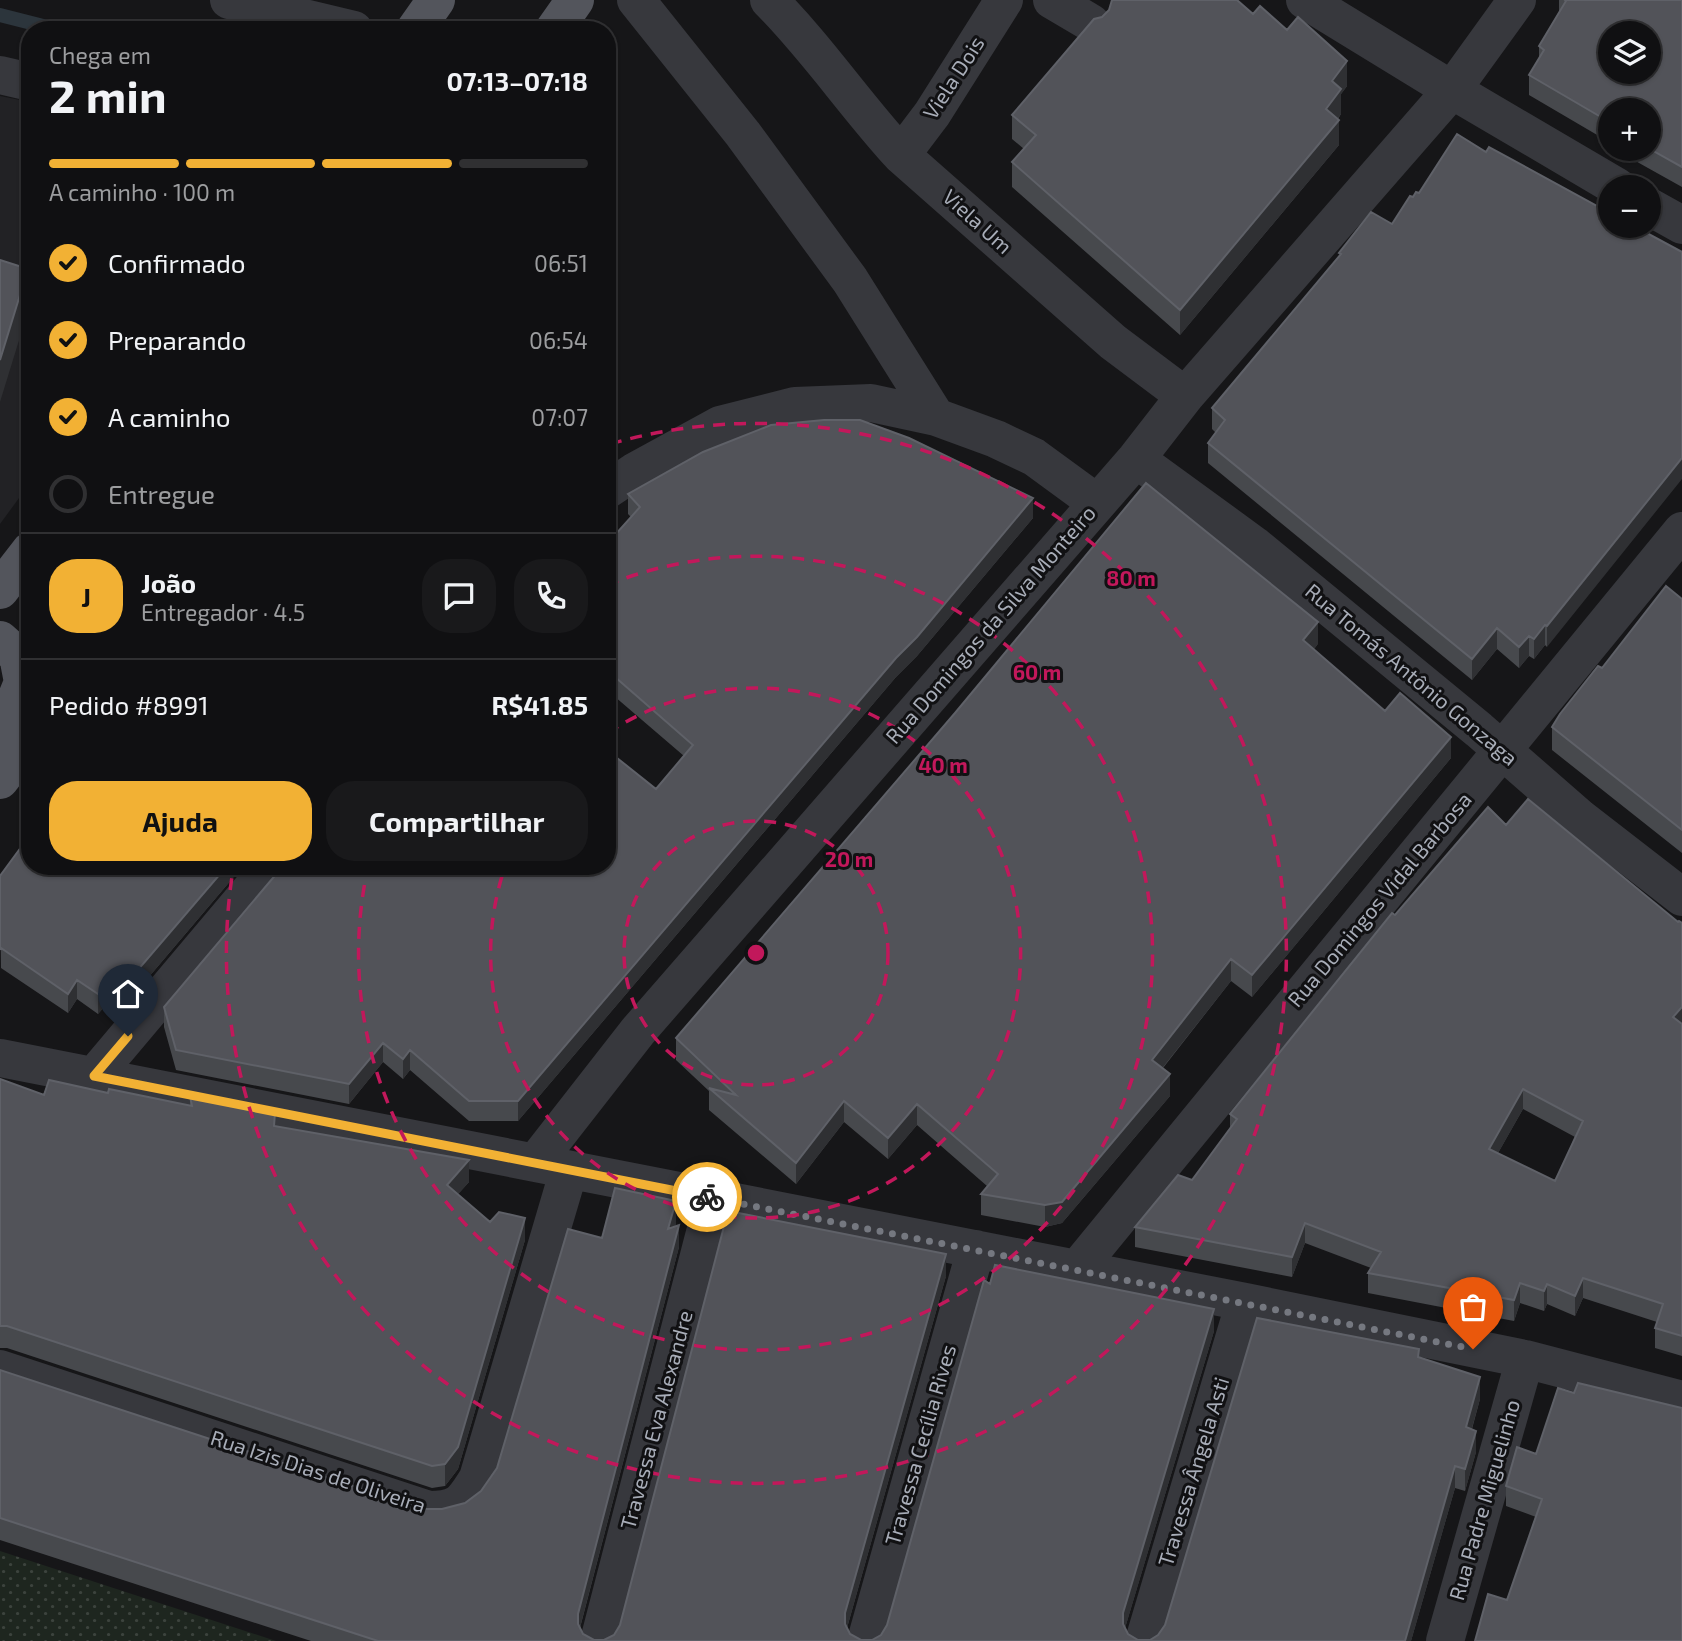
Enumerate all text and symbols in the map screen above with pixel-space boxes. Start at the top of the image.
map controls [1598,21,1661,238]
button: layers [1598,21,1661,84]
street label: Viela Dois [917,31,989,123]
text: Chega em [49,41,151,69]
text: 07:13–07:18 [446,65,588,96]
text: 2 min [49,67,167,122]
button: + [1598,98,1661,161]
button: − [1598,175,1661,238]
text: A caminho · 100 m [49,178,235,206]
street label: Viela Um [938,183,1018,258]
icon: check [49,244,87,282]
text: Confirmado [108,247,246,278]
text: 06:51 [534,249,588,277]
icon: check [49,321,87,359]
text: Preparando [108,324,246,355]
text: 06:54 [529,326,588,354]
icon: check [49,398,87,436]
text: A caminho [108,401,231,432]
text: 07:07 [531,403,588,431]
text: Entregue [108,478,215,509]
street label: Rua Domingos da Silva Monteiro [880,500,1100,748]
button: chat [422,559,496,633]
button: phone [514,559,588,633]
text: 80 m [1106,565,1156,590]
text: João [141,567,196,598]
street label: Rua Tomás Antônio Gonzaga [1301,578,1523,770]
text: J [81,581,91,612]
text: Entregador · 4.5 [141,598,305,626]
text: 60 m [1013,659,1061,684]
text: Pedido #8991 [49,689,209,720]
text: R$41.85 [491,689,588,720]
text: 40 m [918,752,968,777]
button: Ajuda [49,781,312,861]
button: Compartilhar [326,781,588,861]
street label: Rua Domingos Vidal Barbosa [1282,787,1476,1011]
text: 20 m [825,846,873,871]
centre of rings [744,941,768,965]
pin [98,964,158,1036]
icon: home [109,975,147,1013]
courier [672,1162,742,1232]
icon: bike [688,1178,726,1216]
pin [1443,1277,1503,1349]
icon: bag [1454,1288,1492,1326]
street label: Travessa Eva Alexandre [614,1308,697,1532]
street label: Travessa Cecília Rives [879,1341,960,1548]
street label: Travessa Ângela Asti [1152,1374,1233,1569]
street label: Rua Padre Miguelinho [1443,1396,1524,1603]
street label: Rua Izis Dias de Oliveira [208,1424,429,1517]

